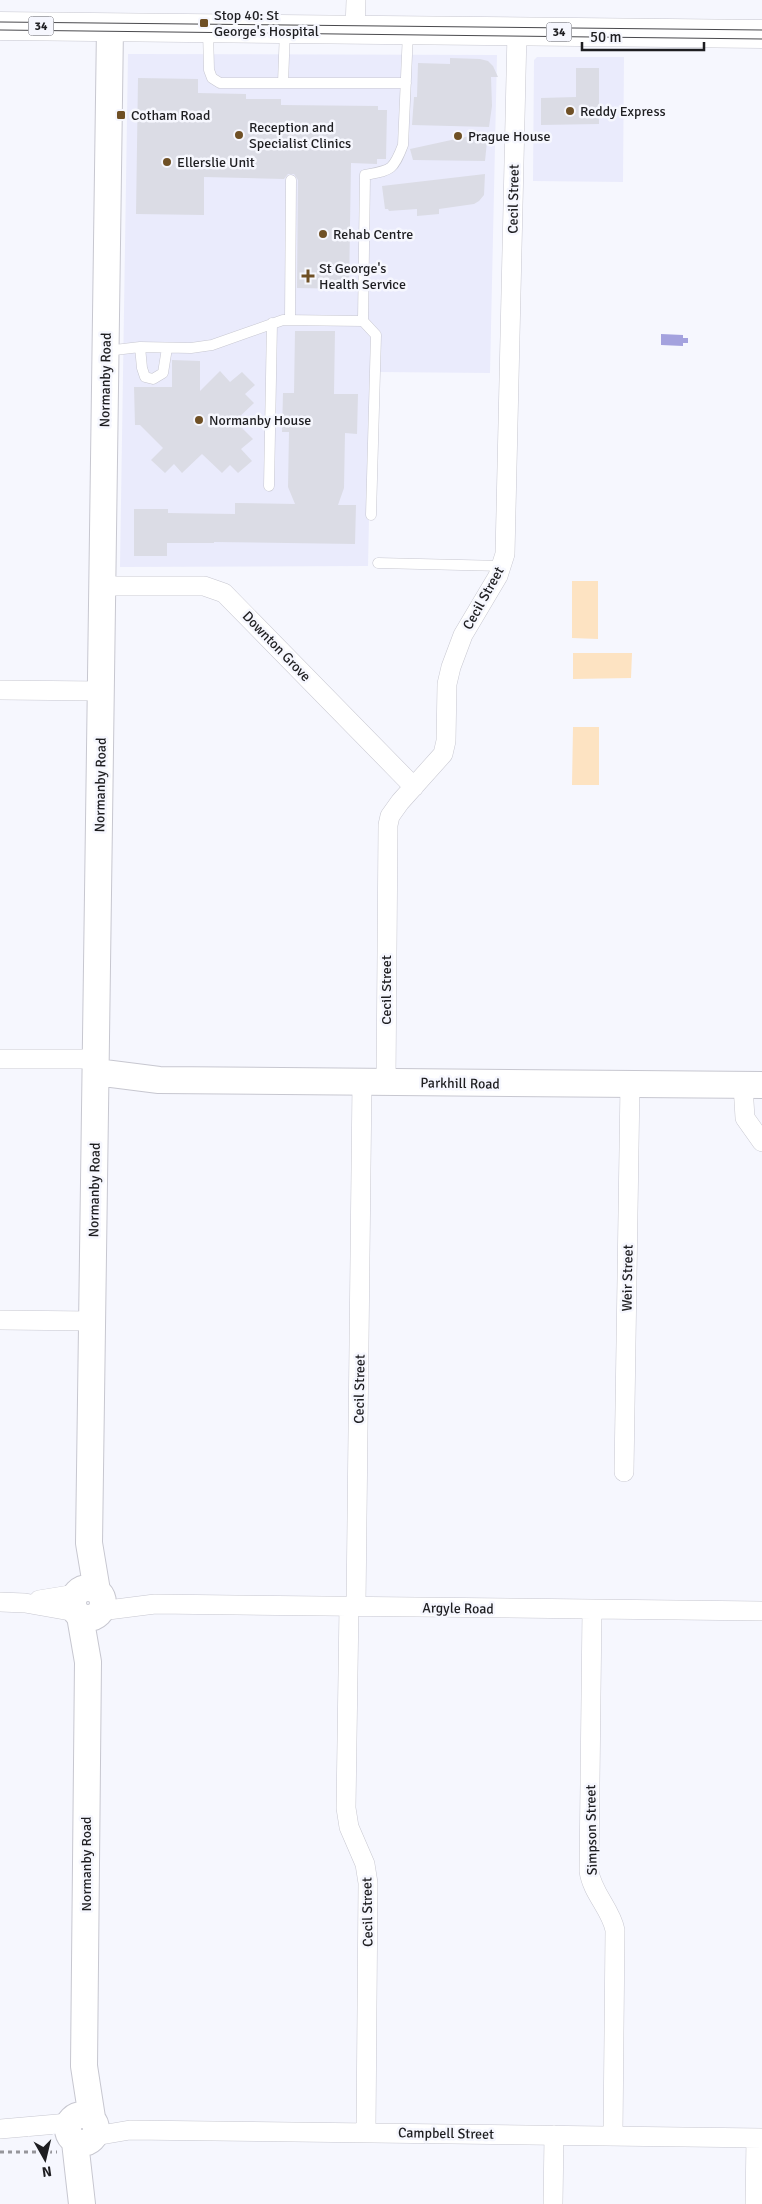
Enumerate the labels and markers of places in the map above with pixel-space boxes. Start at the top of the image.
place label: Stop 40: St George's Hospital [214,7,319,40]
marker: Stop 40: St George's Hospital [198,17,210,29]
place label: Reddy Express [580,103,666,120]
marker: Reddy Express [564,105,576,117]
place label: Cotham Road [131,107,210,124]
marker: Cotham Road [115,109,127,121]
place label: Reception and Specialist Clinics [249,119,351,152]
place label: Prague House [468,128,550,145]
marker: Reception and Specialist Clinics [233,129,245,141]
marker: Prague House [452,130,464,142]
place label: Ellerslie Unit [177,154,255,171]
marker: Ellerslie Unit [161,156,173,168]
place label: Rehab Centre [333,226,413,243]
marker: Rehab Centre [317,228,329,240]
place label: St George's Health Service [319,260,406,293]
marker: St George's Health Service [301,269,315,283]
place label: Normanby House [209,412,311,429]
marker: Normanby House [193,414,205,426]

